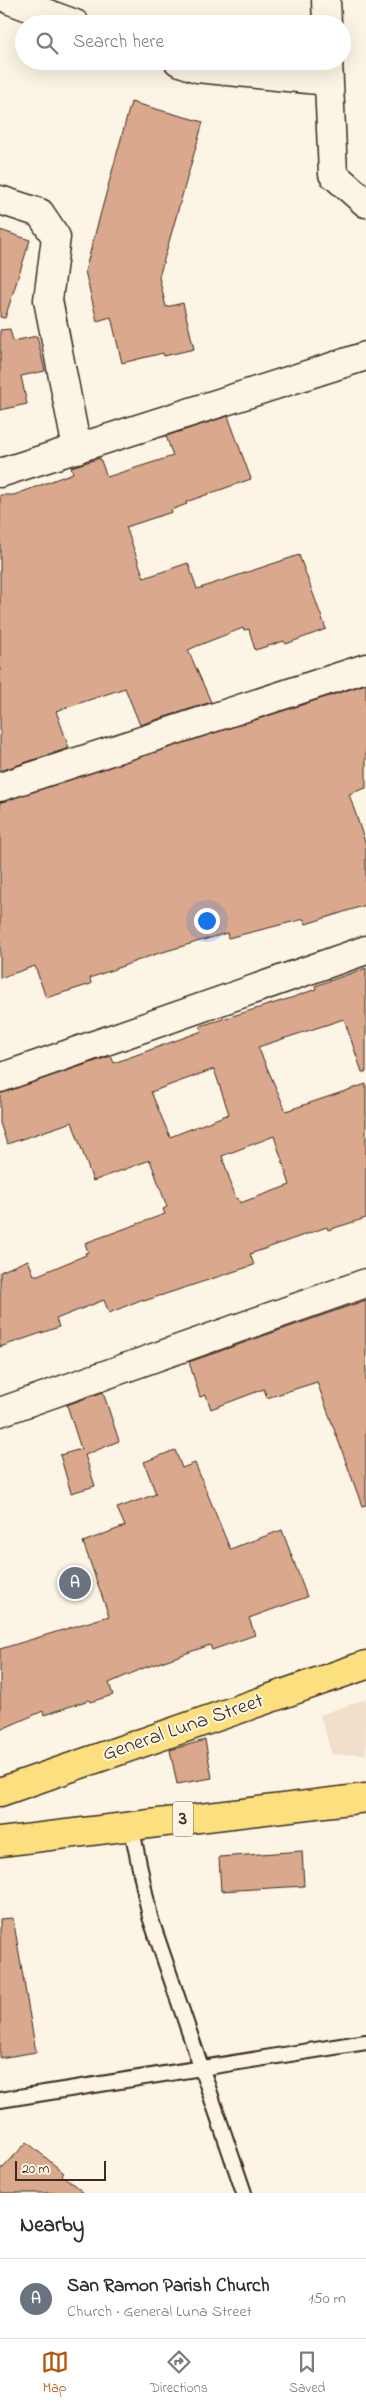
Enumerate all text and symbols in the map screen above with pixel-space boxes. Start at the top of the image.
search box [15,15,351,70]
icon: search [33,29,61,57]
text: Search here [73,29,164,56]
your location [194,908,220,934]
pin: A [59,1564,91,1602]
street label: General Luna Street [98,1686,268,1770]
road number: 3 [173,1802,193,1836]
scale bar [15,2158,106,2181]
text: 20 m [22,2159,49,2180]
text: Nearby [20,2211,84,2241]
text: San Ramon Parish Church [67,2273,270,2300]
text: A [31,2287,41,2311]
text: 150 m [308,2287,346,2311]
text: Church · General Luna Street [67,2300,252,2324]
tab: Map [41,2348,69,2399]
tab: Directions [150,2348,208,2399]
tab: Saved [289,2348,325,2399]

